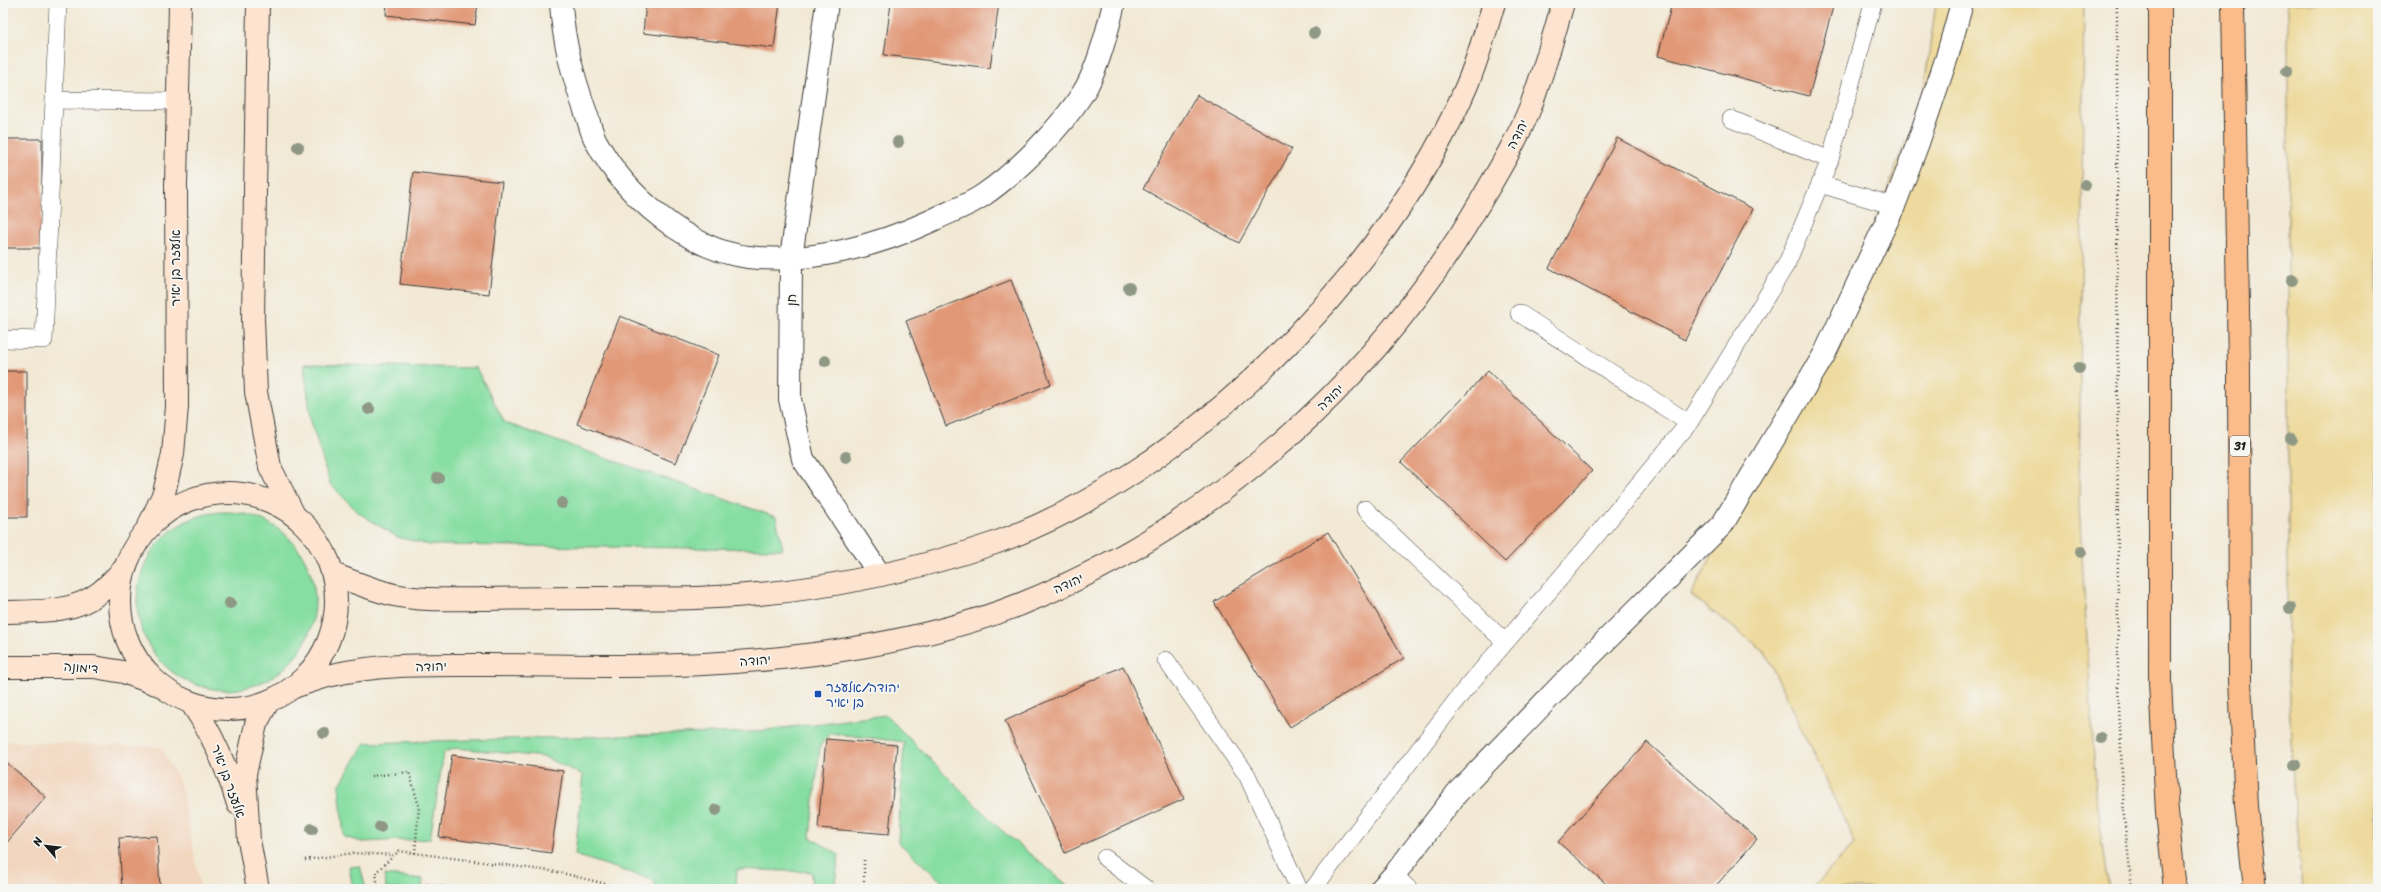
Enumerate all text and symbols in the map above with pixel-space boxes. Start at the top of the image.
street label: יהודה [1500,115,1535,153]
street label: אלעזר בן יאיר [164,229,187,307]
street label: חן [780,294,803,306]
street label: יהודה [1311,378,1350,417]
road number: 31 [2230,436,2250,456]
street label: יהודה [1049,567,1087,600]
street label: יהודה [738,648,772,673]
street label: יהודה [415,654,447,679]
street label: דימונה [63,655,99,680]
place label: יהודה/אלעזר בן יאיר [826,676,900,714]
marker: יהודה/אלעזר בן יאיר [813,689,823,699]
street label: אלעזר בן יאיר [205,741,253,821]
north arrow [26,826,66,866]
text: N [27,833,48,850]

